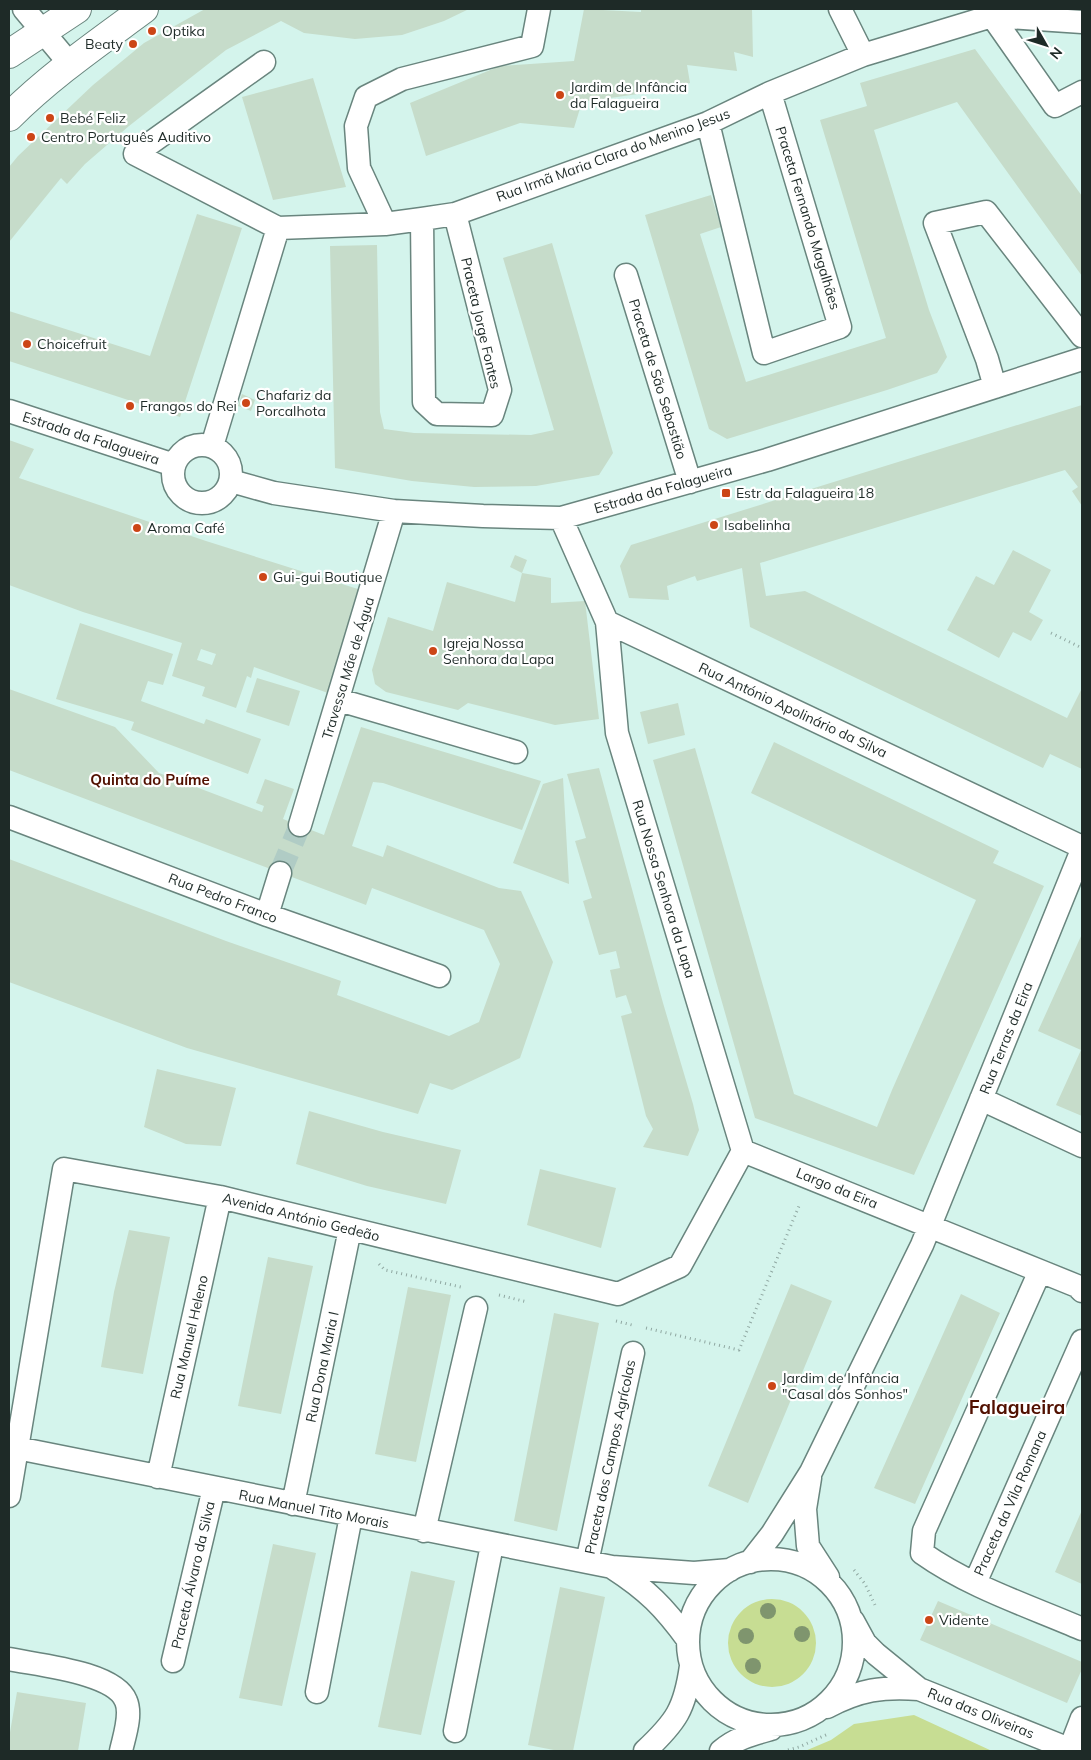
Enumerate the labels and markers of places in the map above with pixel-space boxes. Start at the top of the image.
place label: Optika [162,22,205,40]
marker: Optika [146,25,158,37]
place label: Beaty [85,35,124,53]
marker: Beaty [127,38,139,50]
place label: Jardim de Infância da Falagueira [570,78,687,112]
marker: Jardim de Infância da Falagueira [554,89,566,101]
place label: Bebé Feliz [60,109,126,127]
marker: Bebé Feliz [44,112,56,124]
place label: Centro Português Auditivo [41,128,211,146]
marker: Centro Português Auditivo [25,131,37,143]
place label: Choicefruit [37,335,107,353]
marker: Choicefruit [21,338,33,350]
place label: Chafariz da Porcalhota [256,386,331,420]
place label: Frangos do Rei [140,397,237,415]
marker: Chafariz da Porcalhota [240,397,252,409]
marker: Frangos do Rei [124,400,136,412]
place label: Estr da Falagueira 18 [736,484,874,502]
marker: Estr da Falagueira 18 [720,487,732,499]
place label: Isabelinha [724,516,790,534]
place label: Aroma Café [147,519,225,537]
marker: Isabelinha [708,519,720,531]
marker: Aroma Café [131,522,143,534]
place label: Gui-gui Boutique [273,568,382,586]
marker: Gui-gui Boutique [257,571,269,583]
place label: Igreja Nossa Senhora da Lapa [443,634,554,668]
marker: Igreja Nossa Senhora da Lapa [427,645,439,657]
place label: Jardim de Infância "Casal dos Sonhos" [782,1369,908,1403]
marker: Jardim de Infância "Casal dos Sonhos" [766,1380,778,1392]
place label: Vidente [939,1611,989,1629]
marker: Vidente [923,1614,935,1626]

